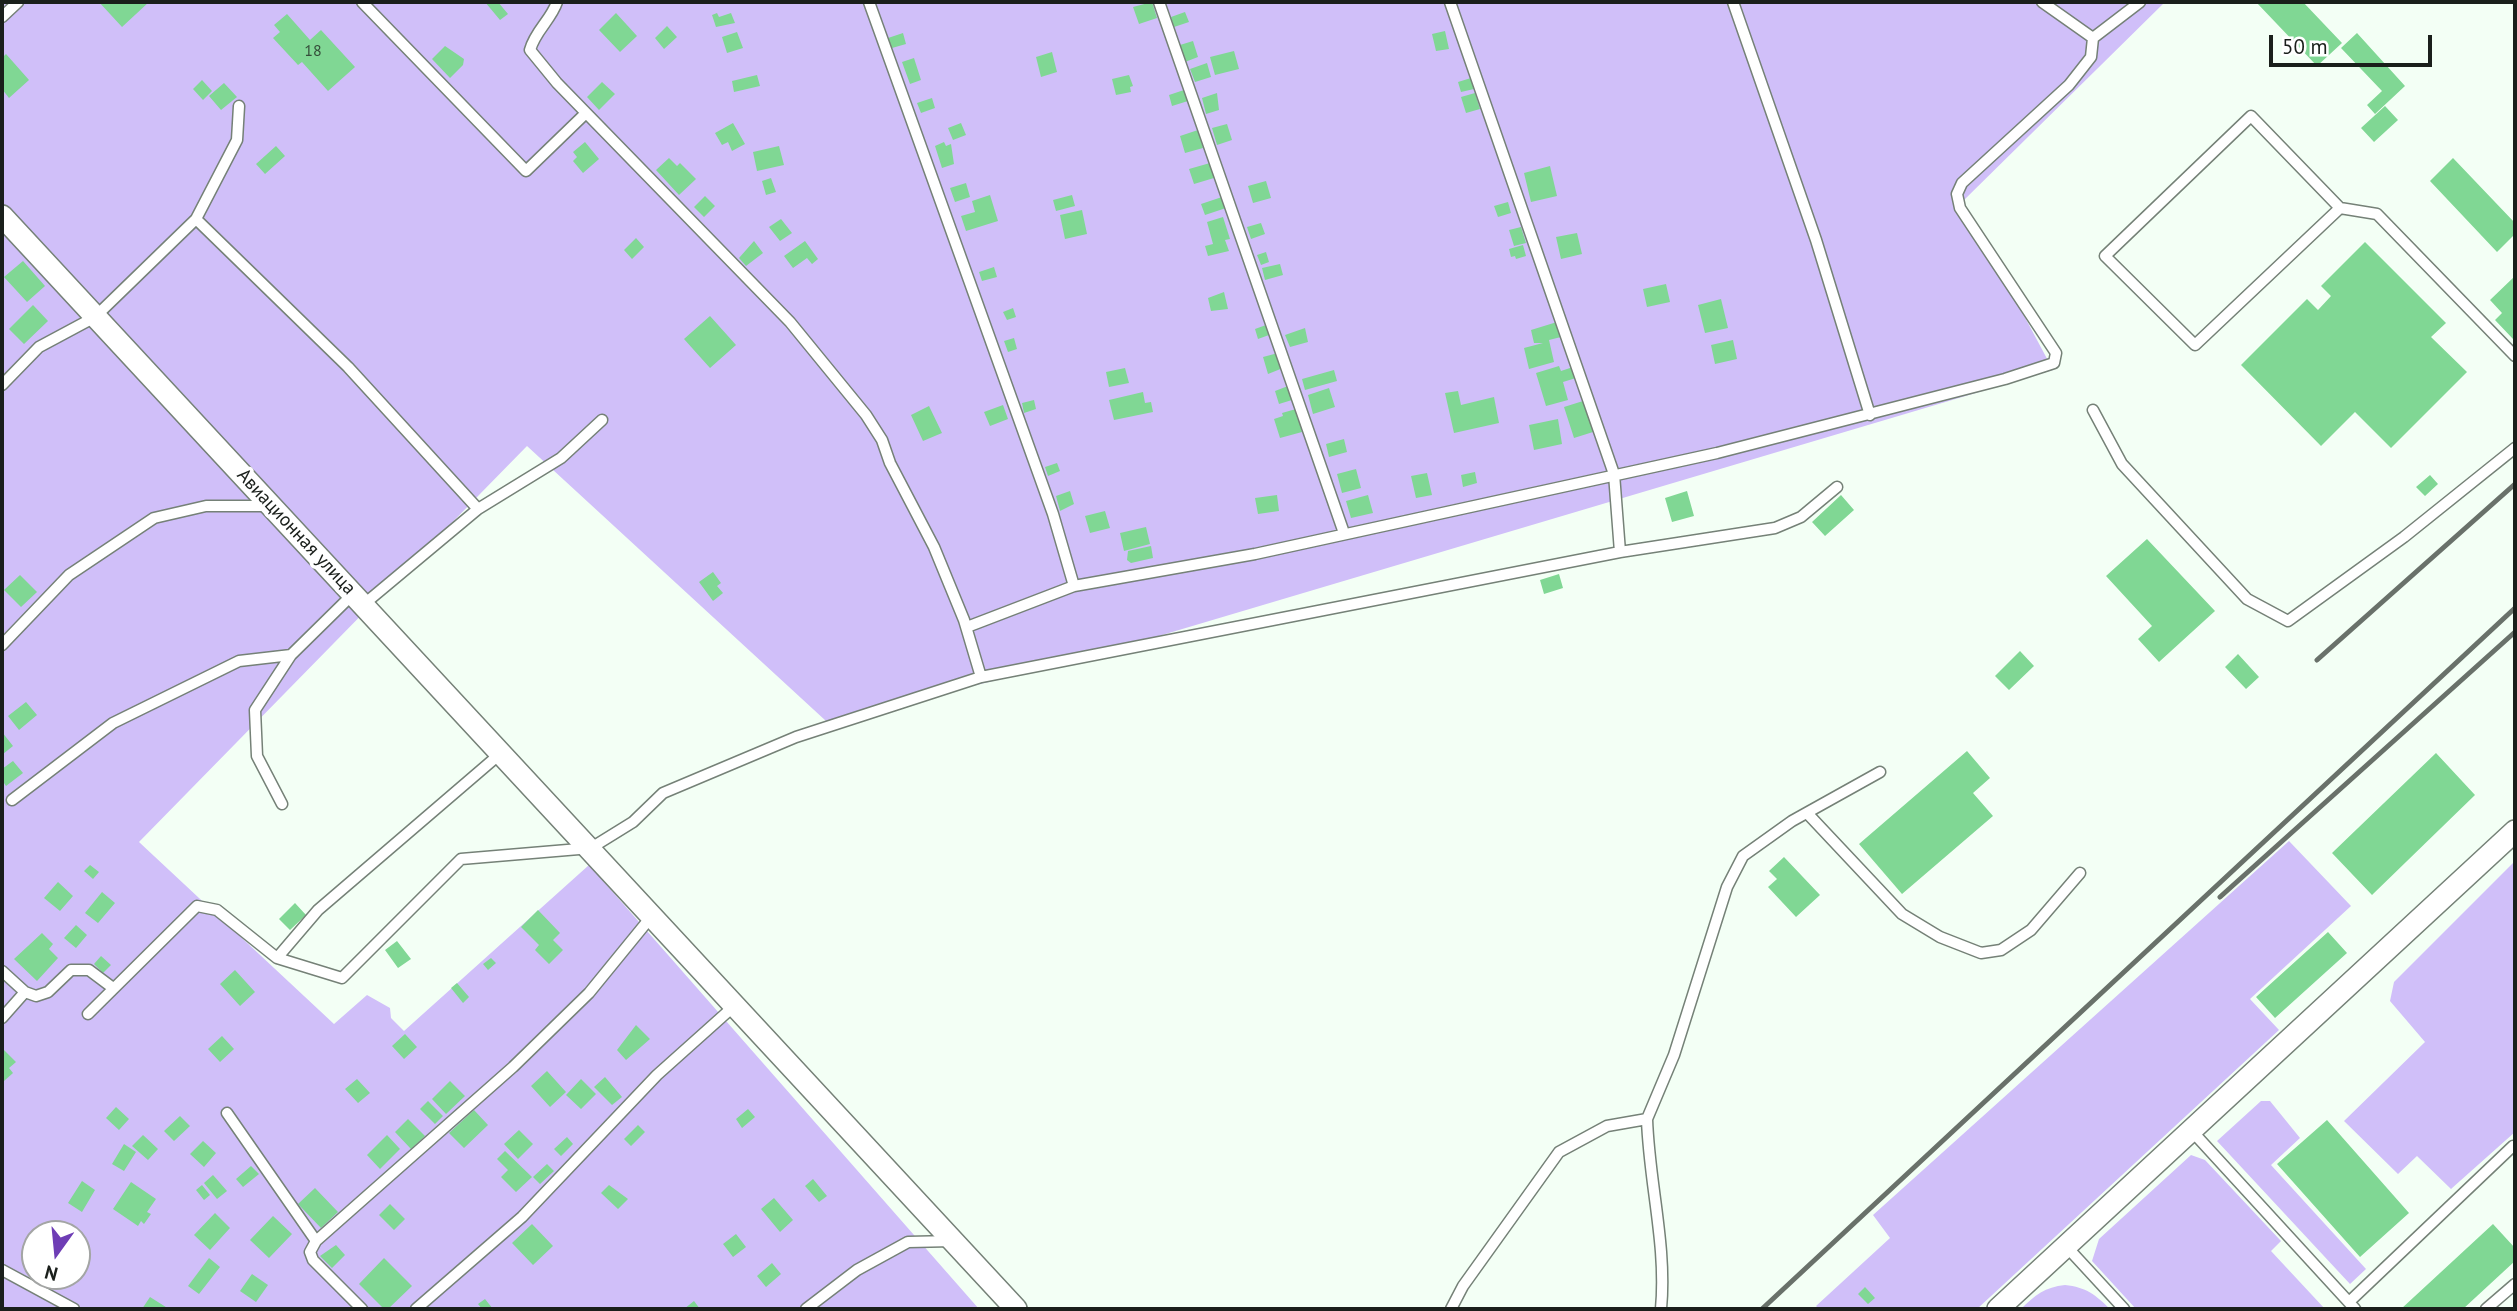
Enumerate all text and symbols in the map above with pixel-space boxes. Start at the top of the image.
scale bar [2272,21,2435,65]
text: 50 m [2282,33,2328,60]
house number: 18 [304,41,322,61]
street label: Авиационная улица [232,464,360,600]
north arrow [21,1220,91,1290]
text: N [42,1260,60,1287]

